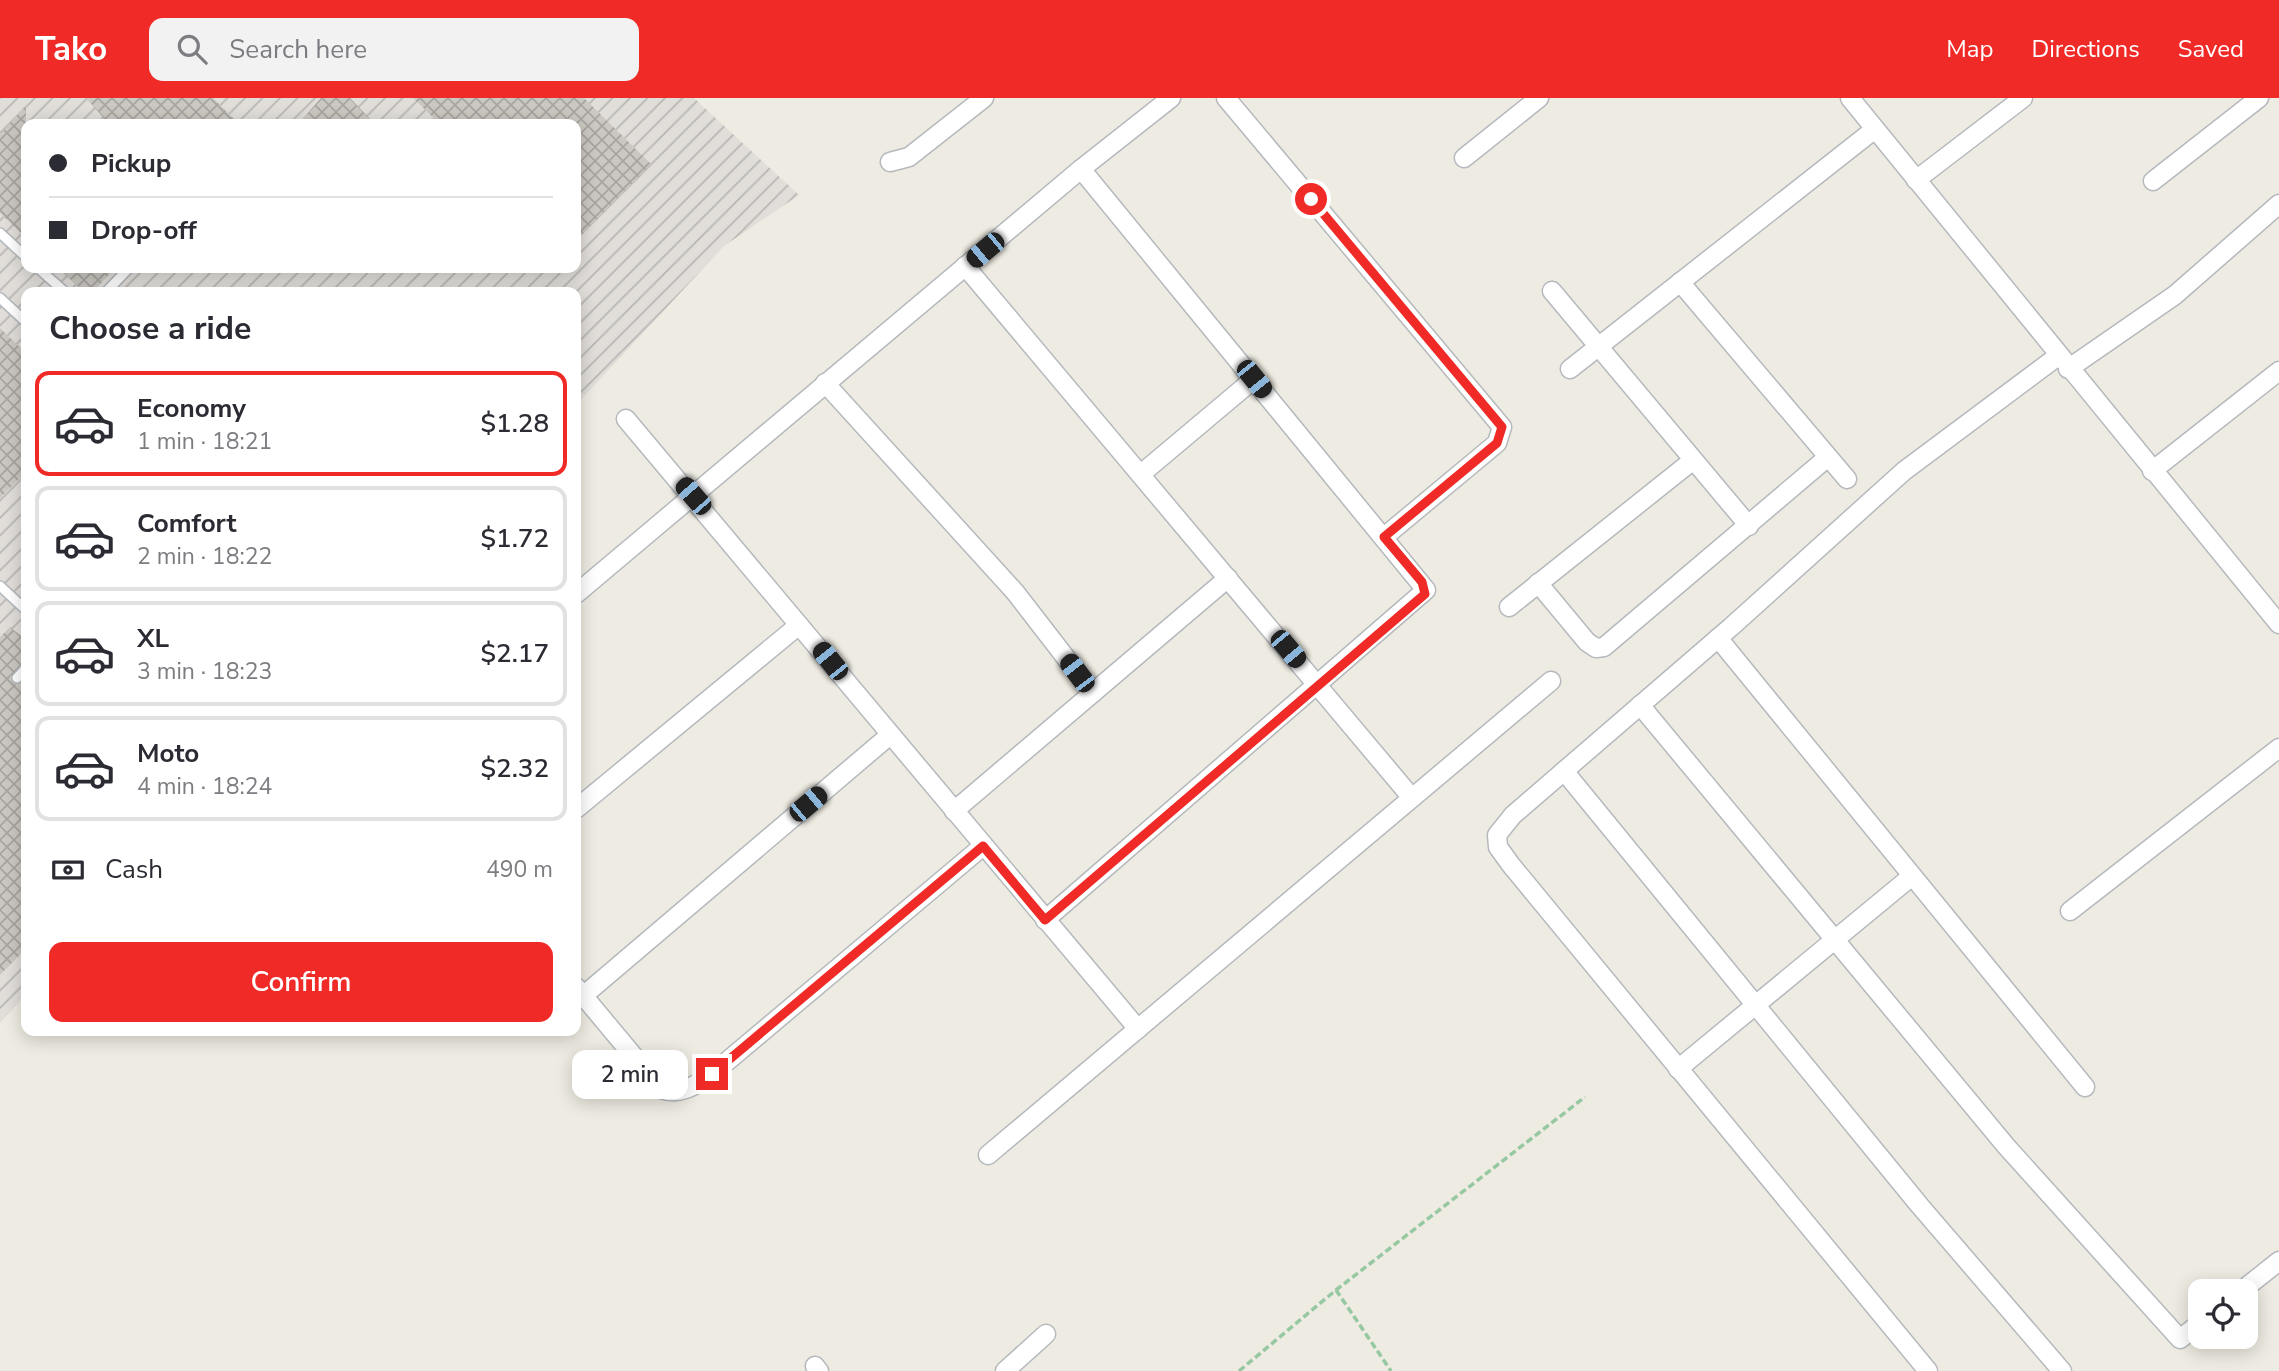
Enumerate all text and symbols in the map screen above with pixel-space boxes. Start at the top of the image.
search box [149,18,639,81]
text: Tako [35,27,107,72]
icon: search [173,30,211,68]
text: Search here [229,32,367,67]
text: Map [1946,33,1993,65]
text: Directions [2031,33,2140,65]
text: Saved [2178,33,2244,65]
text: Pickup [91,146,171,181]
route start [1295,183,1327,215]
text: Drop-off [91,213,197,248]
car [963,228,1008,272]
text: Choose a ride [49,307,251,350]
car [1233,356,1276,402]
text: Economy [137,391,246,426]
icon: car [53,392,116,455]
text: $1.28 [480,406,549,441]
text: 1 min · 18:21 [137,426,272,457]
car [672,473,715,519]
text: Comfort [137,506,237,541]
icon: car [53,507,116,570]
text: $1.72 [480,521,549,556]
text: 2 min · 18:22 [137,541,272,572]
text: XL [137,621,169,656]
icon: car [53,622,116,685]
car [1267,626,1310,672]
text: $2.17 [480,636,549,671]
car [809,638,852,684]
car [1056,650,1099,696]
text: 3 min · 18:23 [137,656,272,687]
text: Moto [137,736,199,771]
icon: car [53,737,116,800]
text: $2.32 [480,751,549,786]
text: 4 min · 18:24 [137,771,272,802]
car [786,782,831,826]
icon: cash [49,851,87,889]
text: Cash [105,852,163,887]
text: 490 m [486,854,553,885]
button: Confirm [49,942,553,1022]
callout: 2 min [572,1049,688,1098]
route end [696,1058,728,1090]
text: 2 min [601,1059,659,1090]
map controls [2188,1279,2258,1349]
button: locate [2188,1279,2258,1349]

